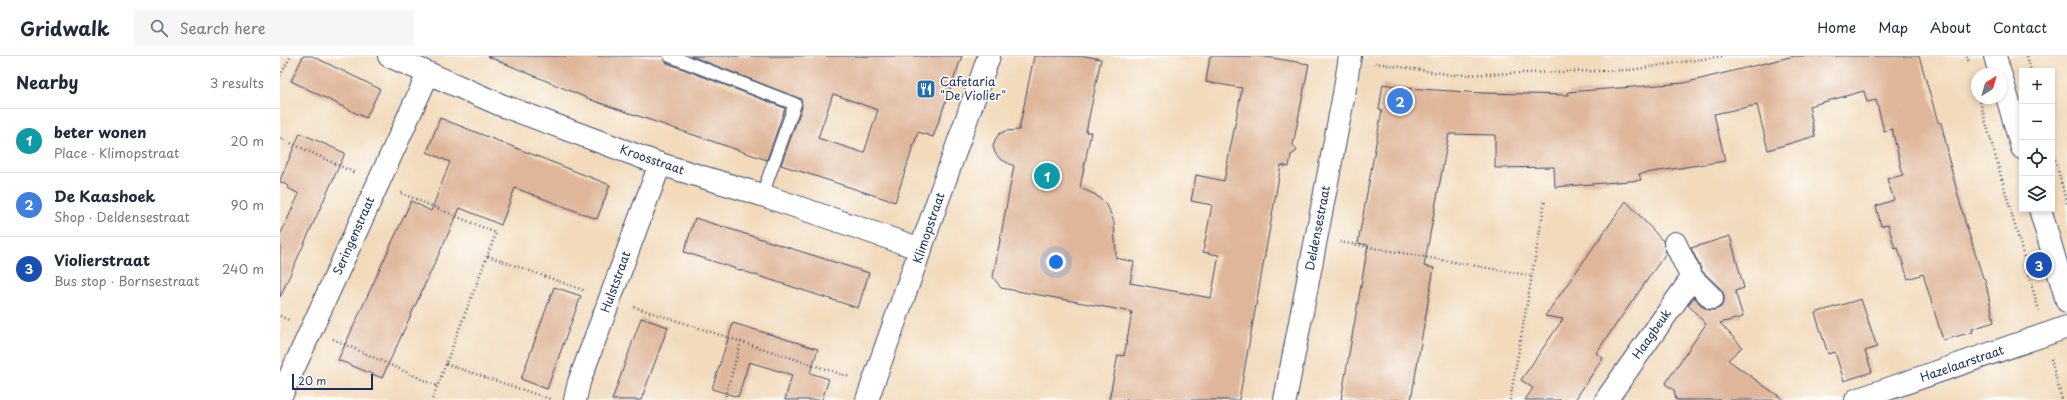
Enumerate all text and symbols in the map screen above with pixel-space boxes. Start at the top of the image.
search box [134,10,414,46]
text: Gridwalk [20,14,110,42]
text: Search here [180,16,265,39]
icon: search [148,17,170,39]
text: Home [1817,17,1856,38]
text: Map [1878,17,1908,38]
text: About [1930,17,1971,38]
text: Contact [1993,17,2047,38]
north arrow [1971,68,2007,104]
map controls [2019,68,2055,212]
button: + [2019,68,2055,104]
text: Nearby [16,69,78,95]
place label: Cafetaria "De Violier" [940,72,1006,104]
text: 3 results [210,73,264,92]
restaurant icon: Cafetaria "De Violier" [915,78,937,100]
pin: 2 [1387,86,1413,116]
button: − [2019,104,2055,140]
text: beter wonen [54,120,146,143]
text: 1 [26,131,32,150]
text: 20 m [230,131,264,150]
street label: Kroosstraat [618,140,687,179]
button: locate [2019,140,2055,176]
text: Place · Klimopstraat [54,143,179,162]
pin: 1 [1034,161,1060,191]
button: layers [2019,176,2055,212]
text: De Kaashoek [54,184,156,207]
street label: Deldensestraat [1300,184,1334,272]
street label: Klimopstraat [907,190,949,266]
street label: Seringenstraat [328,193,378,278]
text: 2 [24,195,34,214]
text: 90 m [231,195,264,214]
text: Shop · Deldensestraat [54,207,190,226]
text: Violierstraat [54,248,150,271]
street label: Hulststraat [596,248,635,315]
pin: 3 [2026,250,2052,280]
your location [1046,252,1066,272]
text: 3 [25,259,33,278]
text: 240 m [222,259,264,278]
text: Bus stop · Bornsestraat [54,271,199,290]
street label: Haagbeuk [1627,305,1675,362]
street label: Hazelaarstraat [1917,340,2006,386]
scale bar [292,372,373,391]
text: 20 m [298,372,326,389]

